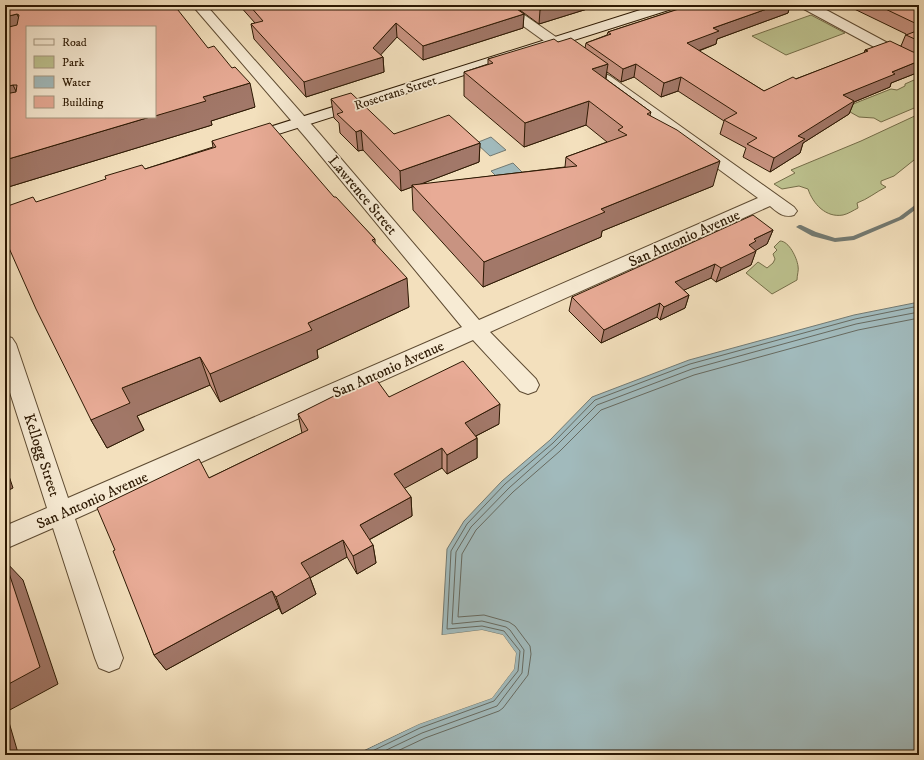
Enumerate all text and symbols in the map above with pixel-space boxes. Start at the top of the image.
legend [26,26,156,118]
text: Road [62,35,87,50]
text: Park [62,55,84,70]
street label: Rosecrans Street [352,72,438,114]
text: Water [61,75,91,90]
text: Building [62,95,103,110]
street label: Lawrence Street [324,152,401,239]
street label: San Antonio Avenue [625,205,743,272]
street label: San Antonio Avenue [329,336,447,403]
street label: Kellogg Street [19,411,64,499]
street label: San Antonio Avenue [33,467,151,534]

